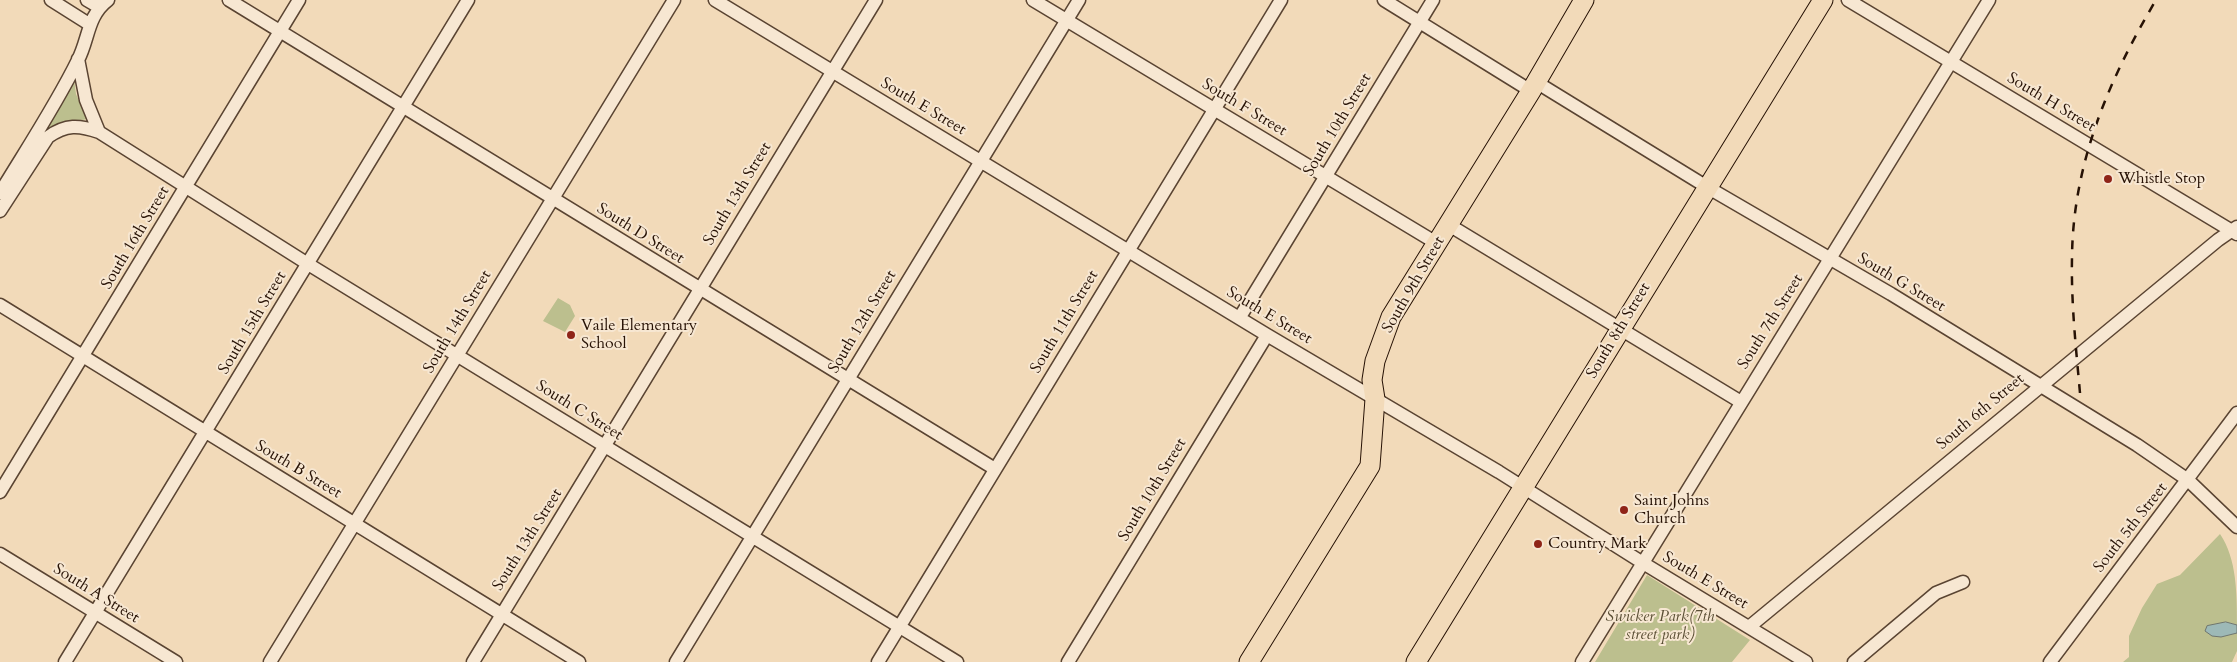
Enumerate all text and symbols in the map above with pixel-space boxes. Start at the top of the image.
street label: South H Street [2003,69,2099,137]
street label: South 10th Street [1300,70,1376,180]
street label: South E Street [877,74,969,140]
street label: South F Street [1198,75,1290,141]
street label: South 13th Street [700,139,776,249]
place label: Whistle Stop [2118,169,2205,189]
marker: Whistle Stop [2102,173,2114,185]
street label: South 16th Street [98,183,174,293]
street label: South D Street [593,200,687,268]
street label: South 9th Street [1379,233,1449,337]
street label: South G Street [1854,249,1948,317]
street label: South 14th Street [420,267,496,377]
street label: South 12th Street [825,267,901,377]
street label: South 11th Street [1027,267,1103,377]
street label: South 15th Street [215,268,291,378]
street label: South 7th Street [1734,271,1808,373]
street label: South 8th Street [1583,280,1655,382]
street label: South E Street [1223,283,1315,349]
place label: Vaile Elementary School [581,316,697,354]
marker: Vaile Elementary School [565,329,577,341]
street label: South 6th Street [1933,370,2029,454]
street label: South C Street [532,377,626,445]
street label: South 10th Street [1115,435,1191,545]
street label: South B Street [251,437,345,503]
street label: South 5th Street [2090,479,2172,577]
street label: South 13th Street [489,485,567,595]
place label: Saint Johns Church [1634,491,1709,529]
marker: Saint Johns Church [1618,504,1630,516]
place label: Country Mark [1548,534,1647,554]
marker: Country Mark [1532,538,1544,550]
street label: South E Street [1659,548,1751,614]
street label: South A Street [49,560,143,628]
park label: Swicker Park(7th street park) [1606,607,1714,645]

